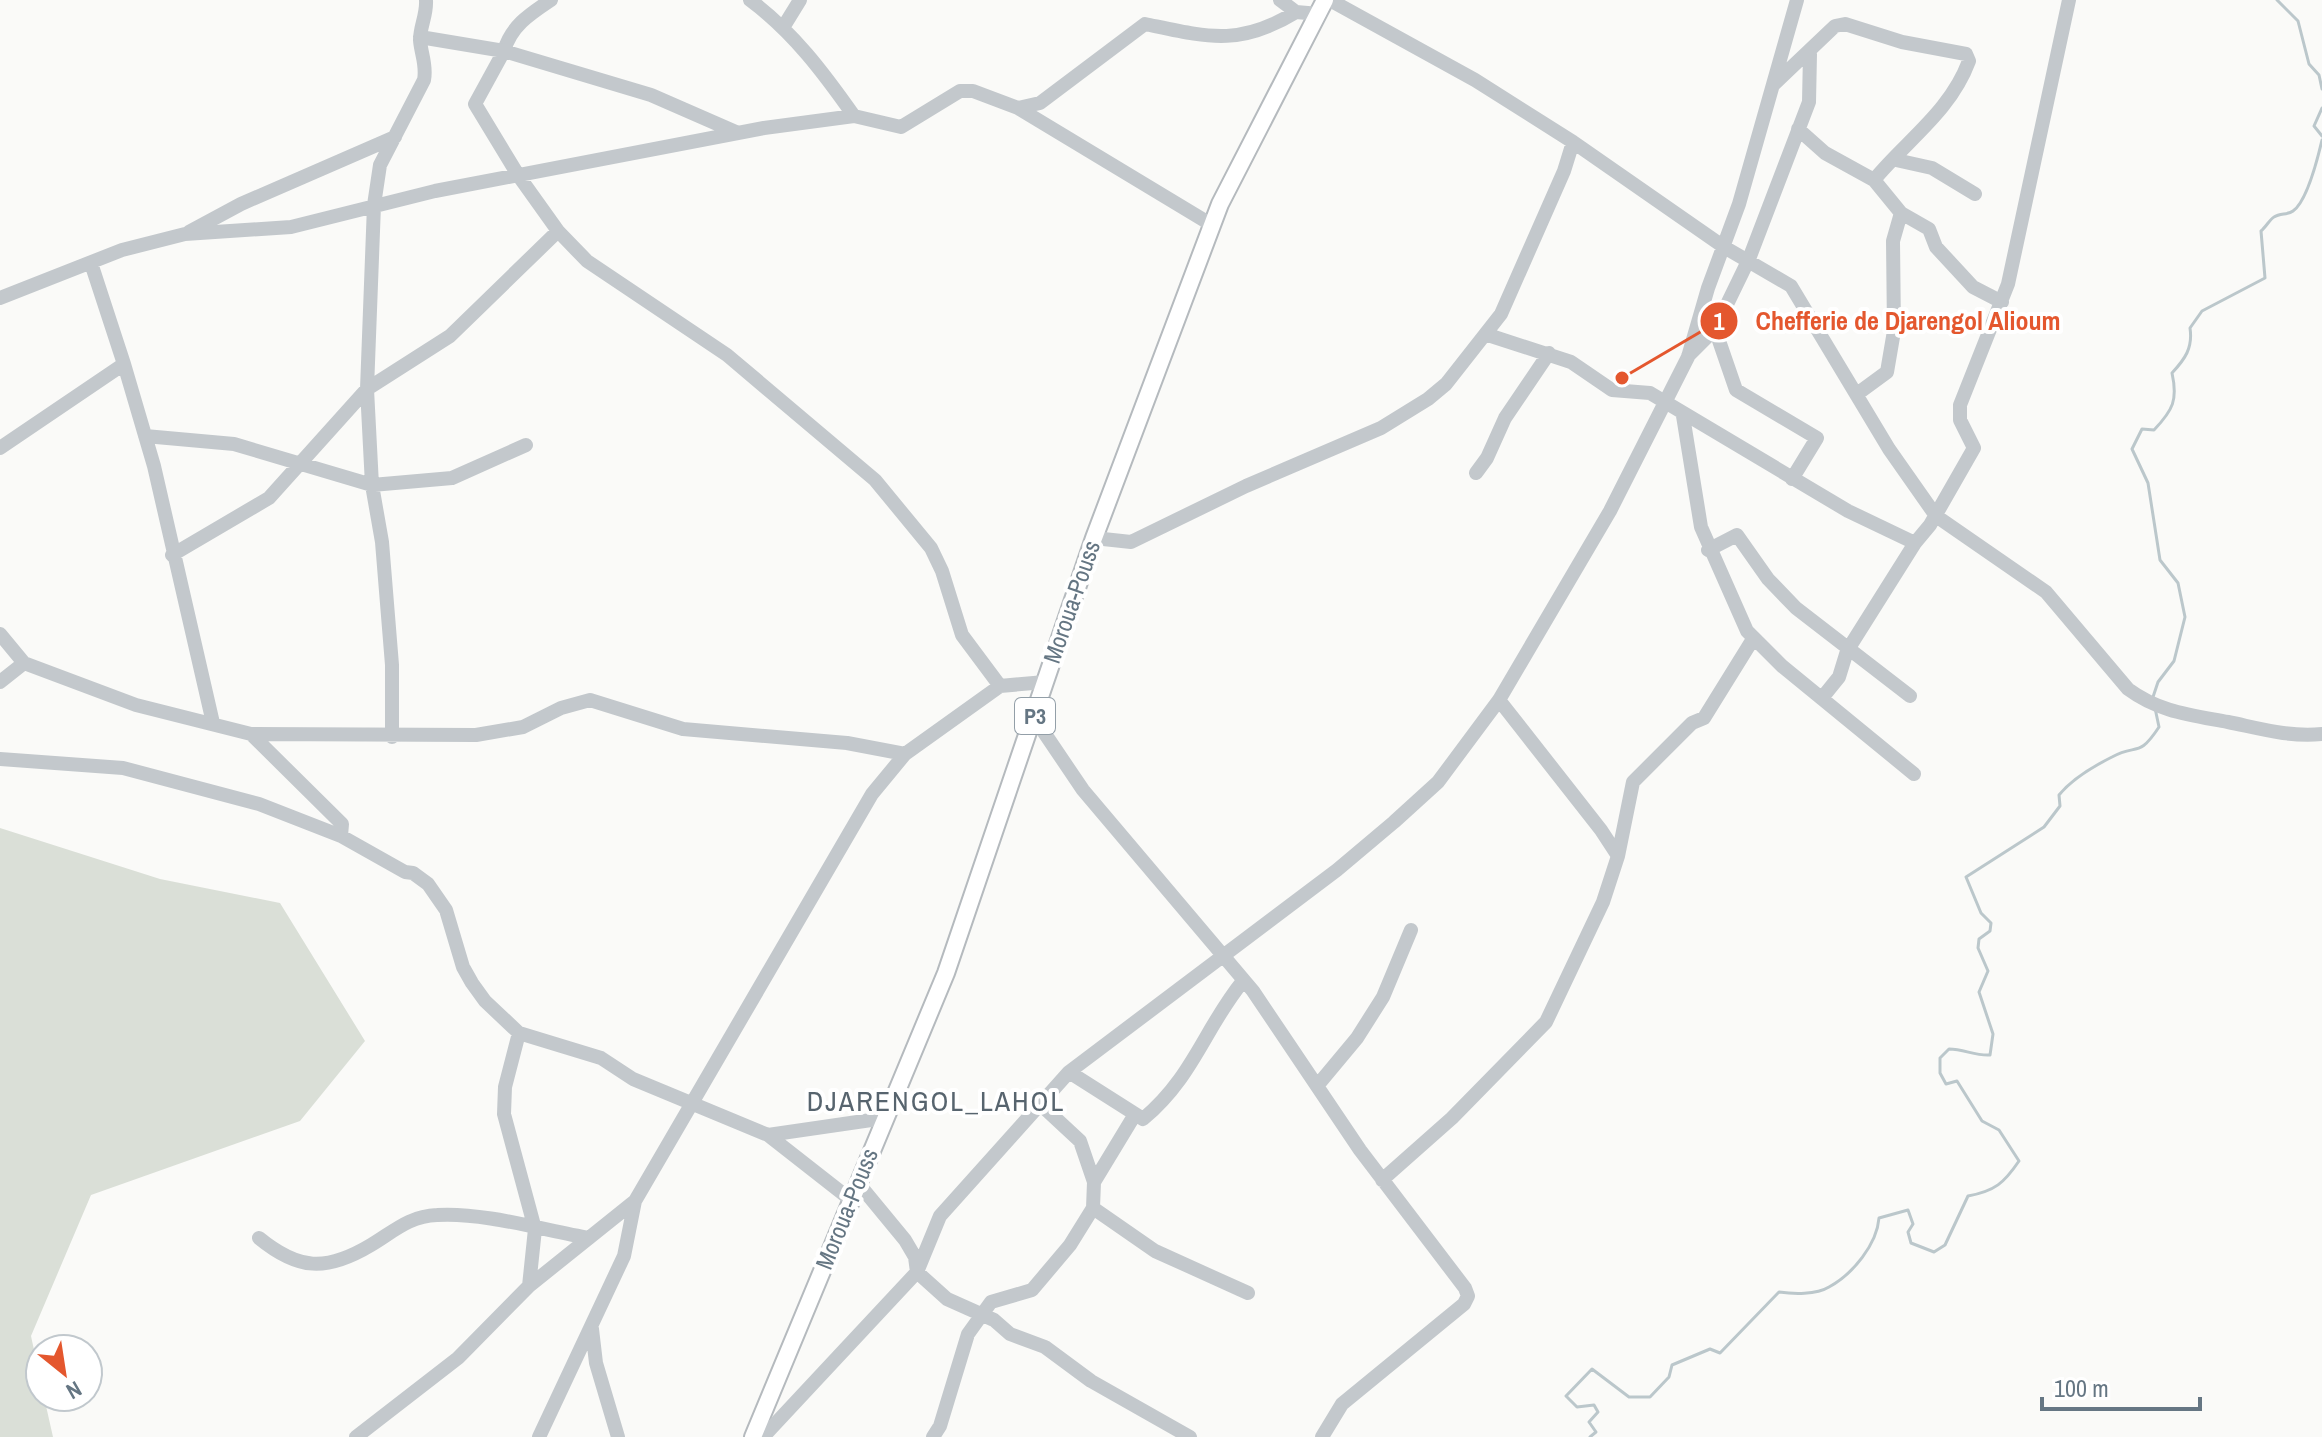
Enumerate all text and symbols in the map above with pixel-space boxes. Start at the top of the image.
callout: Chefferie de Djarengol Alioum [1699,296,2077,346]
text: Chefferie de Djarengol Alioum [1756,303,2060,338]
text: 1 [1714,305,1725,337]
street label: Moroua-Pouss [1035,536,1107,667]
road number: P3 [1015,698,1055,734]
district label: DJARENGOL_LAHOL [807,1082,1065,1120]
street label: Moroua-Pouss [807,1143,885,1274]
north arrow [24,1333,104,1413]
scale bar [2042,1361,2200,1411]
text: 100 m [2054,1372,2109,1404]
text: N [61,1374,87,1407]

